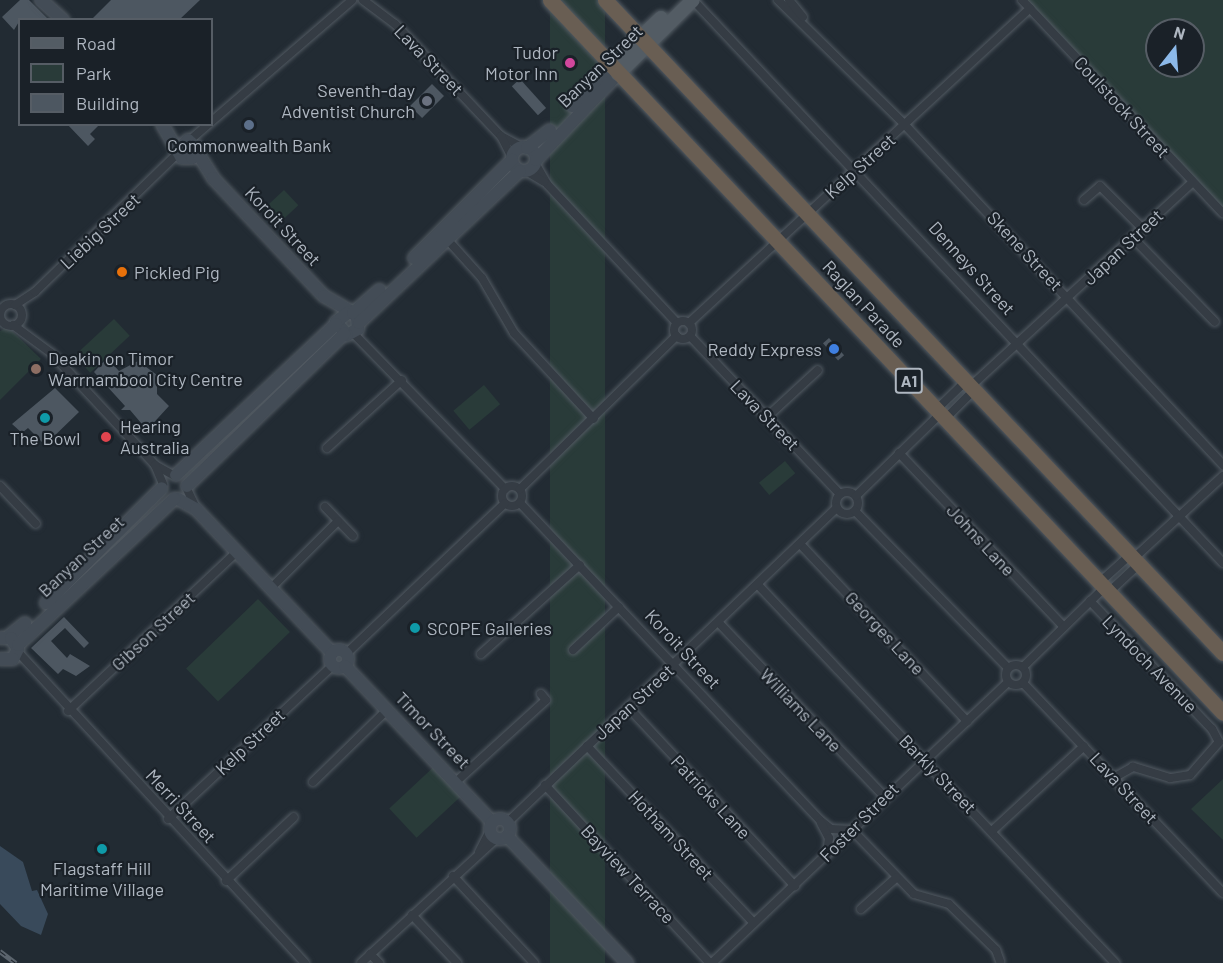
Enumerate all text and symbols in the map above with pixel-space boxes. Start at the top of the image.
legend [18,18,213,126]
north arrow [1145,18,1205,78]
street label: Lava Street [390,20,468,100]
street label: Banyan Street [553,20,647,112]
text: N [1172,22,1188,43]
text: Road [76,32,116,54]
place label: Tudor Motor Inn [485,42,558,84]
street label: Coulstock Street [1070,52,1174,162]
marker: Tudor Motor Inn [563,56,577,70]
text: Park [76,62,111,84]
place label: Seventh-day Adventist Church [281,80,415,122]
text: Building [76,92,139,114]
marker: Seventh-day Adventist Church [420,94,434,108]
marker: Commonwealth Bank [242,118,256,132]
street label: Kelp Street [820,129,900,203]
place label: Commonwealth Bank [167,134,331,156]
street label: Koroit Street [241,182,325,270]
street label: Liebig Street [56,189,144,273]
street label: Japan Street [1079,205,1167,289]
street label: Skene Street [983,207,1067,295]
street label: Denneys Street [924,217,1020,319]
street label: Raglan Parade [818,256,910,352]
place label: Pickled Pig [134,261,220,283]
marker: Pickled Pig [115,265,129,279]
place label: Reddy Express [708,338,822,360]
marker: Reddy Express [827,342,841,356]
place label: Deakin on Timor Warrnambool City Centre [48,348,243,391]
marker: Deakin on Timor Warrnambool City Centre [29,362,43,376]
road number: A1 [894,368,924,394]
street label: Lava Street [726,375,804,455]
marker: The Bowl [38,411,52,425]
place label: Hearing Australia [120,416,189,458]
place label: The Bowl [10,427,80,449]
marker: Hearing Australia [97,428,115,446]
street label: Johns Lane [942,500,1020,580]
street label: Banyan Street [34,511,128,601]
street label: Gibson Street [107,587,199,675]
street label: Georges Lane [841,587,929,679]
street label: Koroit Street [641,605,725,693]
street label: Lyndoch Avenue [1098,611,1202,717]
place label: SCOPE Galleries [427,617,552,639]
marker: SCOPE Galleries [408,621,422,635]
street label: Japan Street [590,660,678,744]
street label: Williams Lane [756,664,846,756]
street label: Timor Street [391,687,475,773]
street label: Kelp Street [211,704,289,780]
street label: Barkly Street [895,730,981,818]
street label: Lava Street [1086,748,1162,828]
street label: Patricks Lane [667,751,755,843]
street label: Merri Street [141,765,221,847]
street label: Foster Street [815,778,903,866]
street label: Hotham Street [624,786,718,884]
street label: Bayview Terrace [577,820,679,928]
marker: Flagstaff Hill Maritime Village [95,842,109,856]
place label: Flagstaff Hill Maritime Village [40,858,164,900]

